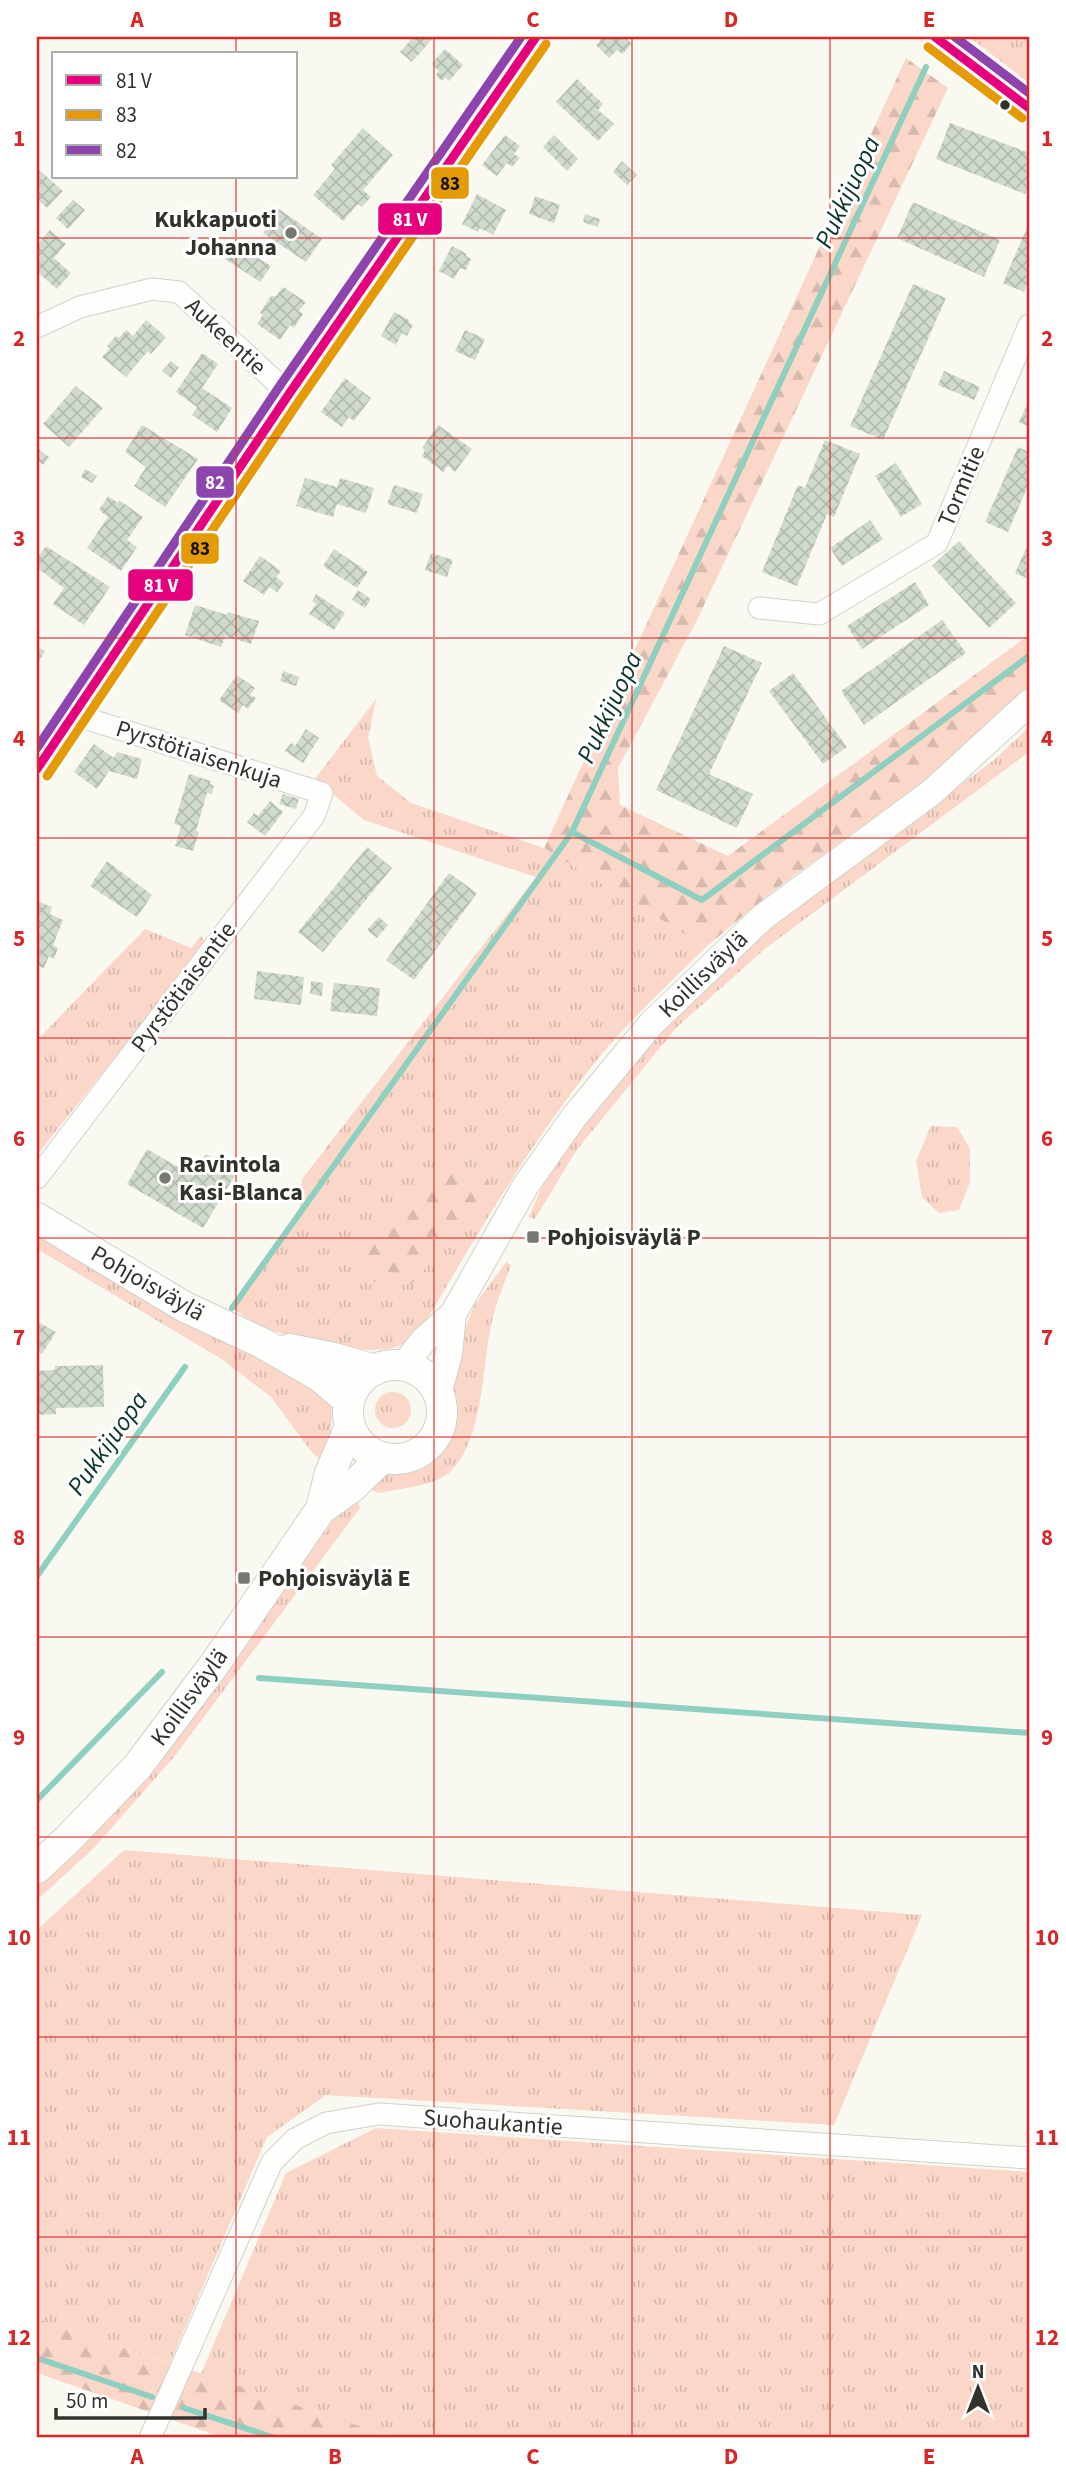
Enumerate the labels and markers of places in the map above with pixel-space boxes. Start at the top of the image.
unlabelled marker [998,98,1012,112]
place label: Kukkapuoti Johanna [154,202,277,265]
marker: Kukkapuoti Johanna [283,225,299,241]
place label: Ravintola Kasi-Blanca [179,1147,303,1210]
marker: Ravintola Kasi-Blanca [157,1170,173,1186]
place label: Pohjoisväylä P [547,1220,701,1255]
marker: Pohjoisväylä P [525,1229,541,1245]
place label: Pohjoisväylä E [258,1561,411,1596]
marker: Pohjoisväylä E [236,1570,252,1586]

